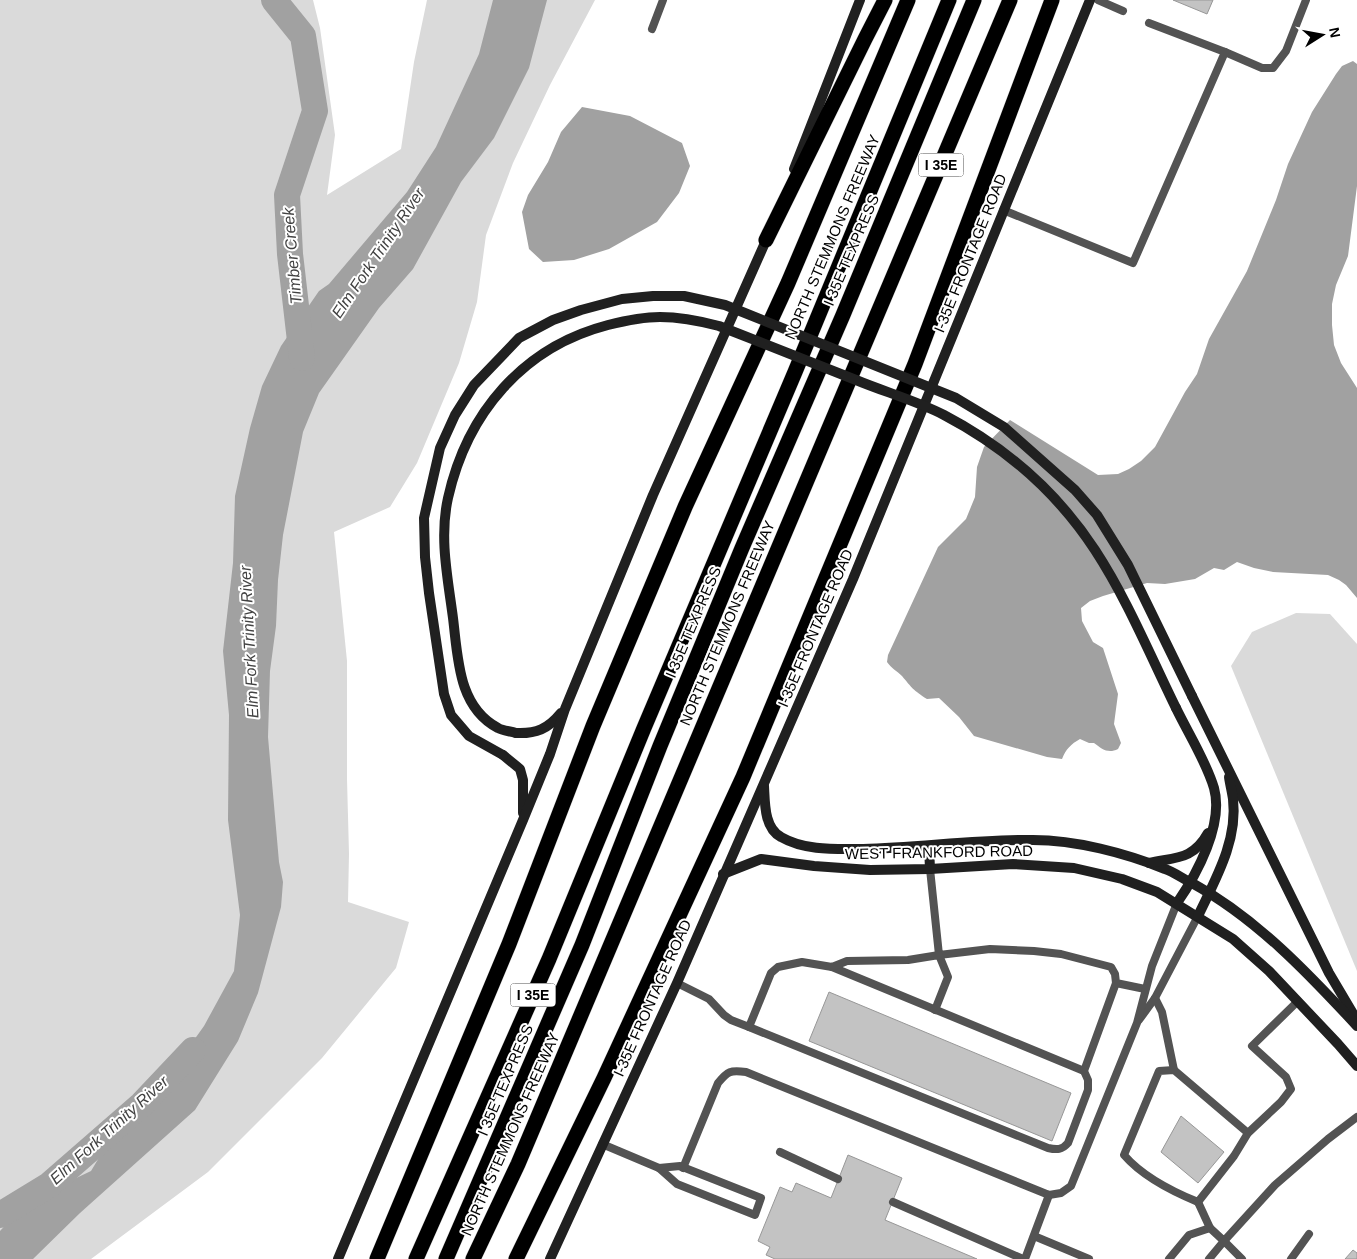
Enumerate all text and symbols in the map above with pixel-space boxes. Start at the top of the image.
north arrow [1297,10,1347,60]
text: N [1326,26,1344,39]
street label: NORTH STEMMONS FREEWAY [781,132,883,342]
road number: I 35E [918,154,964,176]
street label: I-35E FRONTAGE ROAD [930,171,1010,335]
water label: Elm Fork Trinity River [328,184,428,321]
street label: I 35E TEXPRESS [820,192,882,308]
water label: Timber Creek [279,206,305,305]
street label: NORTH STEMMONS FREEWAY [676,518,778,728]
street label: I-35E FRONTAGE ROAD [774,546,856,709]
street label: I 35E TEXPRESS [662,564,724,680]
water label: Elm Fork Trinity River [236,565,261,719]
street label: WEST FRANKFORD ROAD [845,842,1033,862]
street label: I-35E FRONTAGE ROAD [610,917,694,1079]
road number: I 35E [510,984,556,1006]
street label: I 35E TEXPRESS [474,1022,536,1138]
street label: NORTH STEMMONS FREEWAY [457,1030,563,1238]
water label: Elm Fork Trinity River [47,1072,172,1187]

